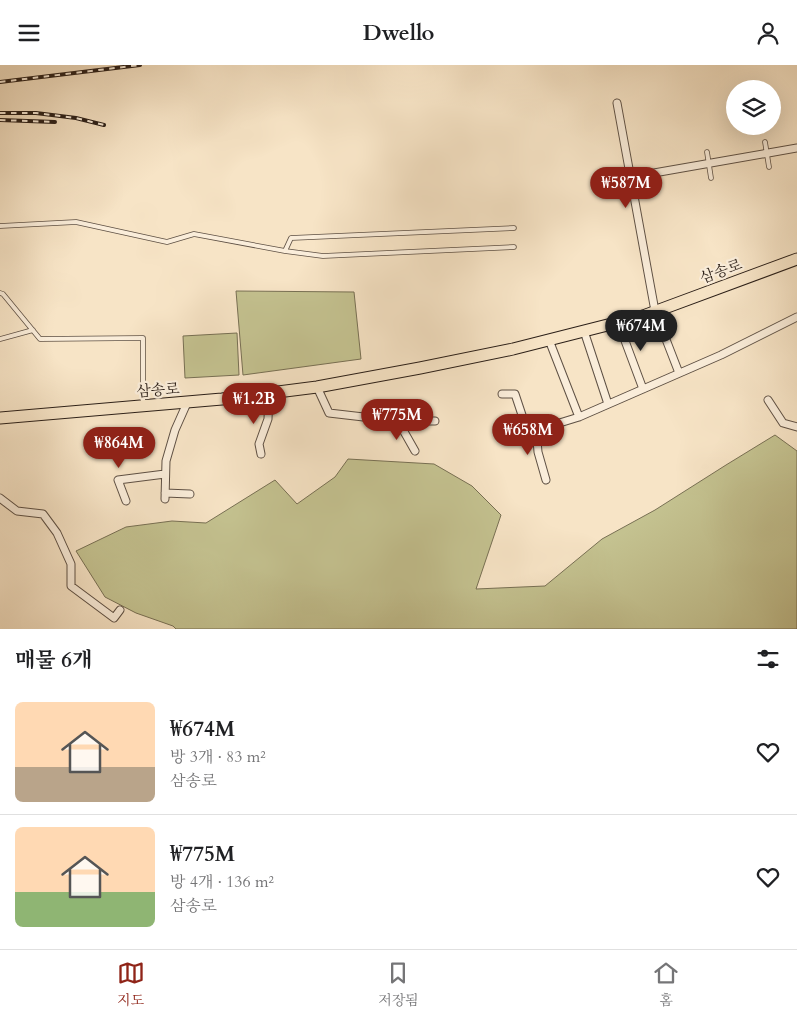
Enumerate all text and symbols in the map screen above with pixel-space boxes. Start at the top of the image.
text: Dwello [363,18,434,48]
icon: menu [15,19,43,47]
icon: person [754,19,782,47]
map controls [726,80,781,135]
button: layers [726,80,781,135]
pin: ₩587M [591,167,661,209]
text: ₩587M [601,172,651,194]
street label: 삼송로 [697,254,745,288]
pin: ₩674M [606,309,676,352]
text: ₩674M [616,315,666,337]
street label: 삼송로 [136,378,181,401]
pin: ₩1.2B [219,383,289,425]
text: ₩1.2B [233,388,275,410]
pin: ₩775M [362,399,432,441]
text: ₩775M [372,404,422,426]
pin: ₩658M [493,413,563,456]
text: ₩658M [503,419,553,441]
pin: ₩864M [84,427,154,469]
text: ₩864M [94,432,144,454]
icon: filters [754,645,782,673]
text: 매물 6개 [15,646,92,675]
text: ₩674M [170,715,235,744]
icon: home [55,722,115,782]
icon: heart [754,738,782,766]
text: 방 3개 · 83 m² [170,746,266,768]
text: 삼송로 [170,770,216,792]
text: ₩775M [170,840,235,869]
icon: home [55,847,115,907]
icon: heart [754,863,782,891]
text: 방 4개 · 136 m² [170,871,274,893]
text: 삼송로 [170,895,216,917]
tab: 지도 [117,959,145,1010]
tab: 저장됨 [378,959,419,1010]
tab: 홈 [652,959,680,1010]

